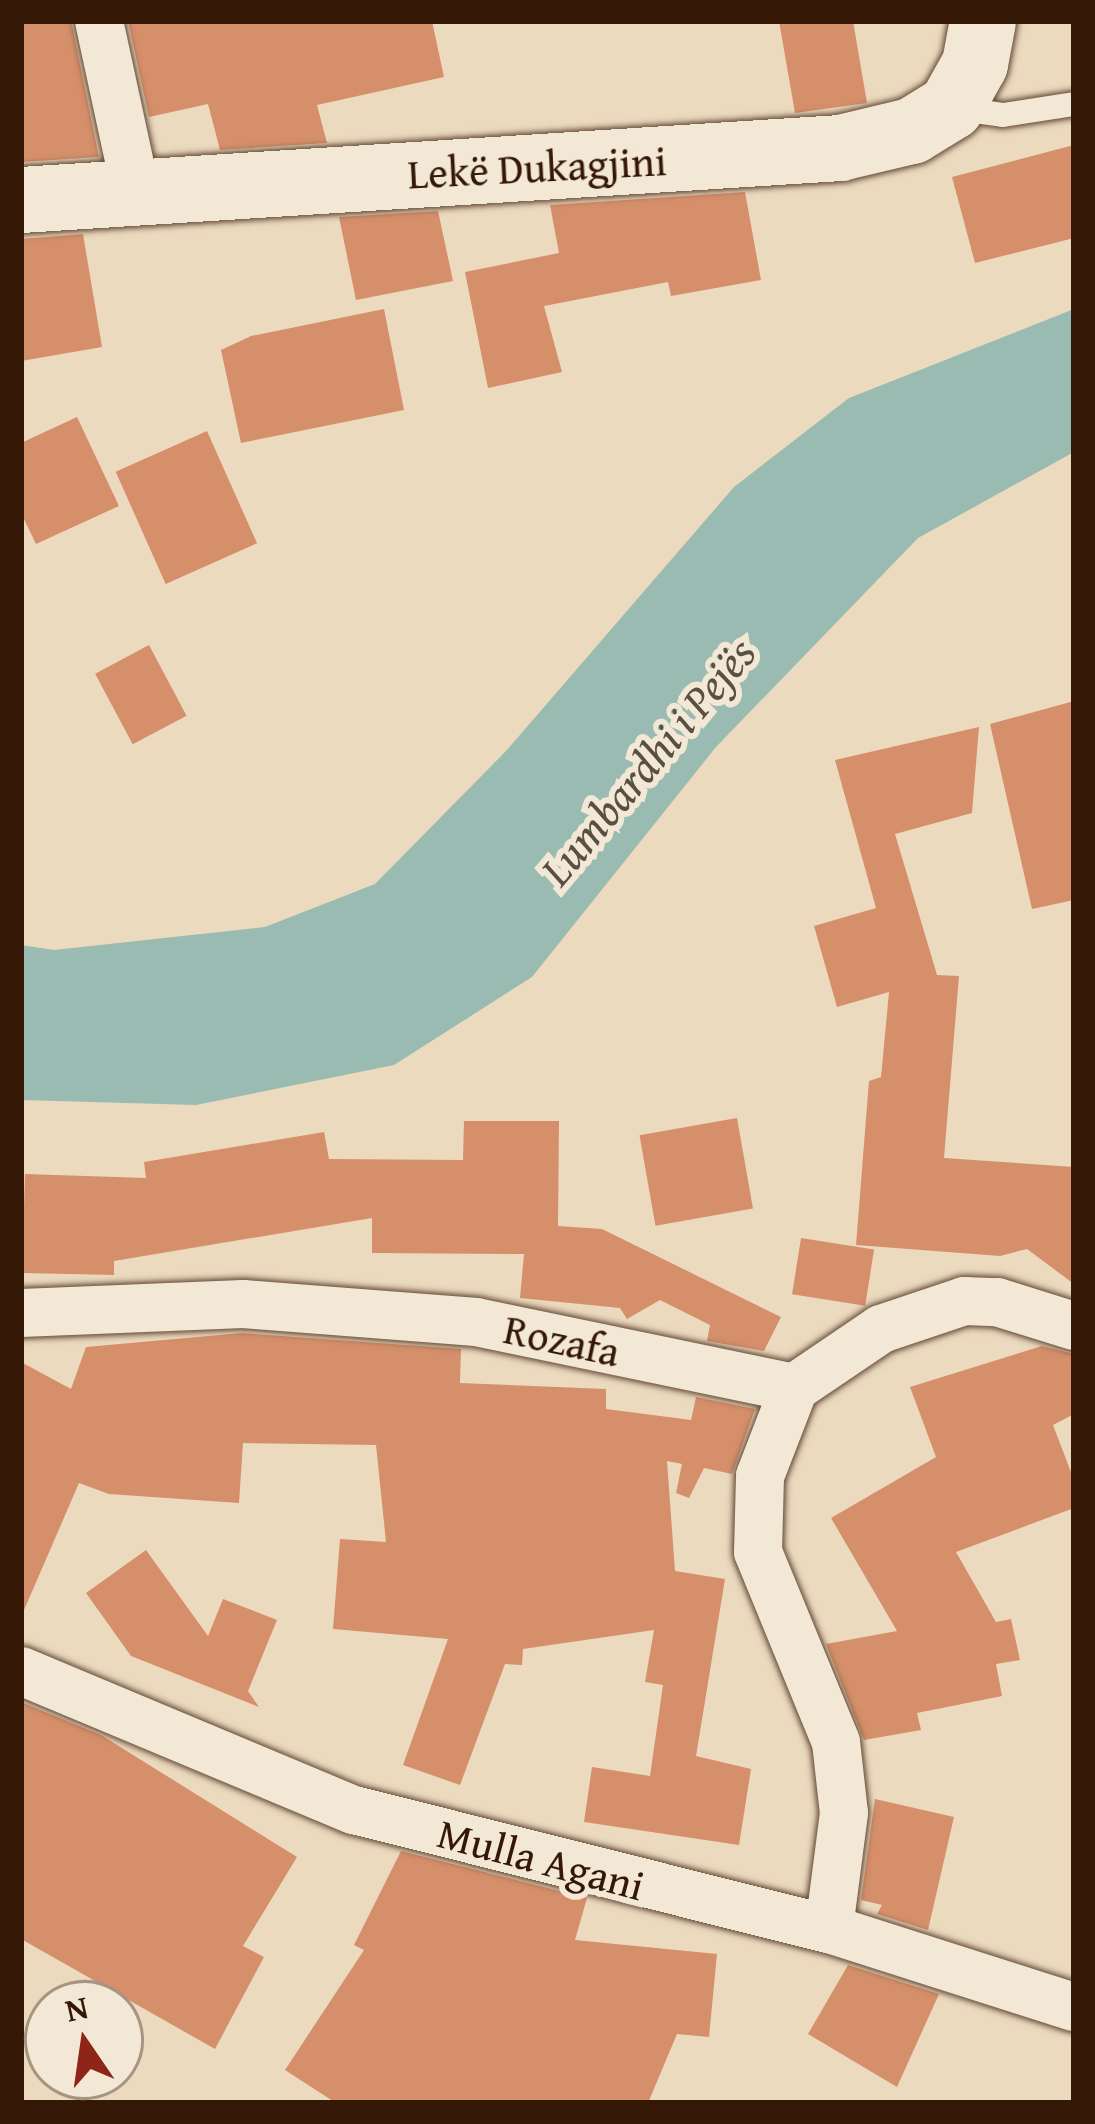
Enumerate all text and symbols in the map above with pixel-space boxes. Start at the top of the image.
street label: Lekë Dukagjini [406,135,668,199]
water label: Lumbardhi i Pejës [528,626,766,896]
street label: Rozafa [499,1303,625,1377]
street label: Mulla Agani [432,1807,650,1911]
north arrow [24,1980,144,2100]
text: N [60,1982,93,2034]

